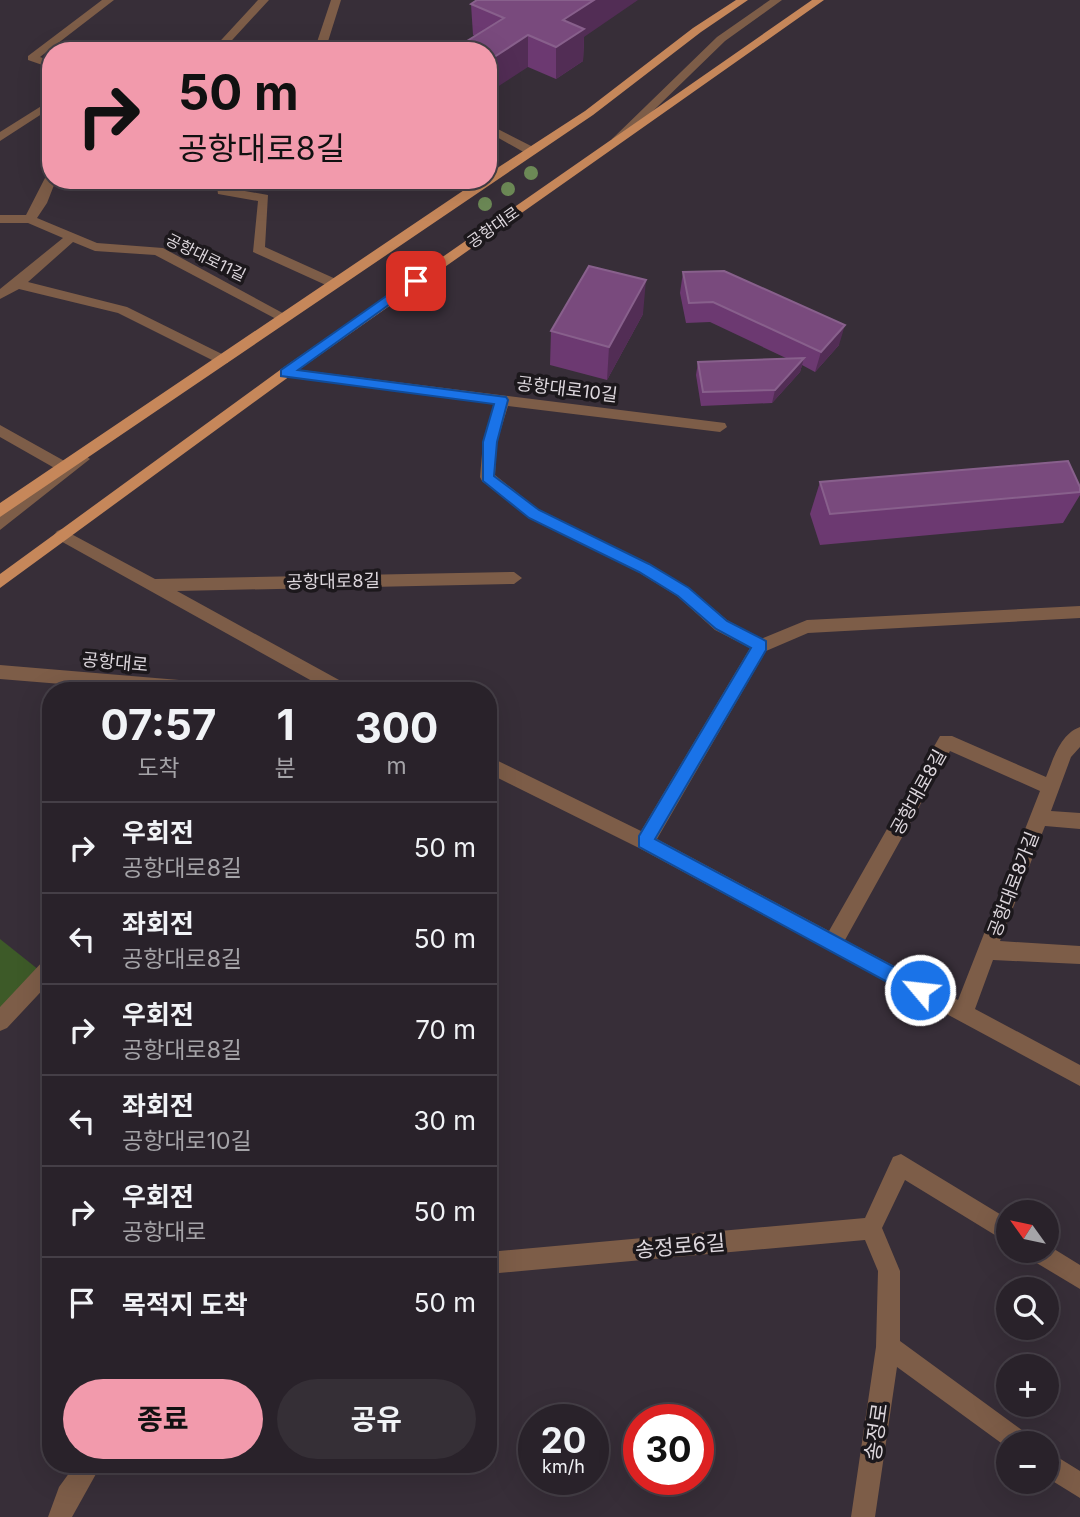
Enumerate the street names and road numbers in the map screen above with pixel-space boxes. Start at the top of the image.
street label: 공항대로 [463,202,523,252]
street label: 공항대로11길 [163,229,249,285]
street label: 공항대로10길 [515,372,619,406]
street label: 공항대로8길 [286,570,380,592]
street label: 공항대로 [81,649,149,675]
street label: 공항대로8길 [886,746,950,838]
street label: 공항대로8가길 [983,829,1043,939]
street label: 송정로6길 [634,1230,726,1262]
street label: 송정로 [860,1402,892,1462]

